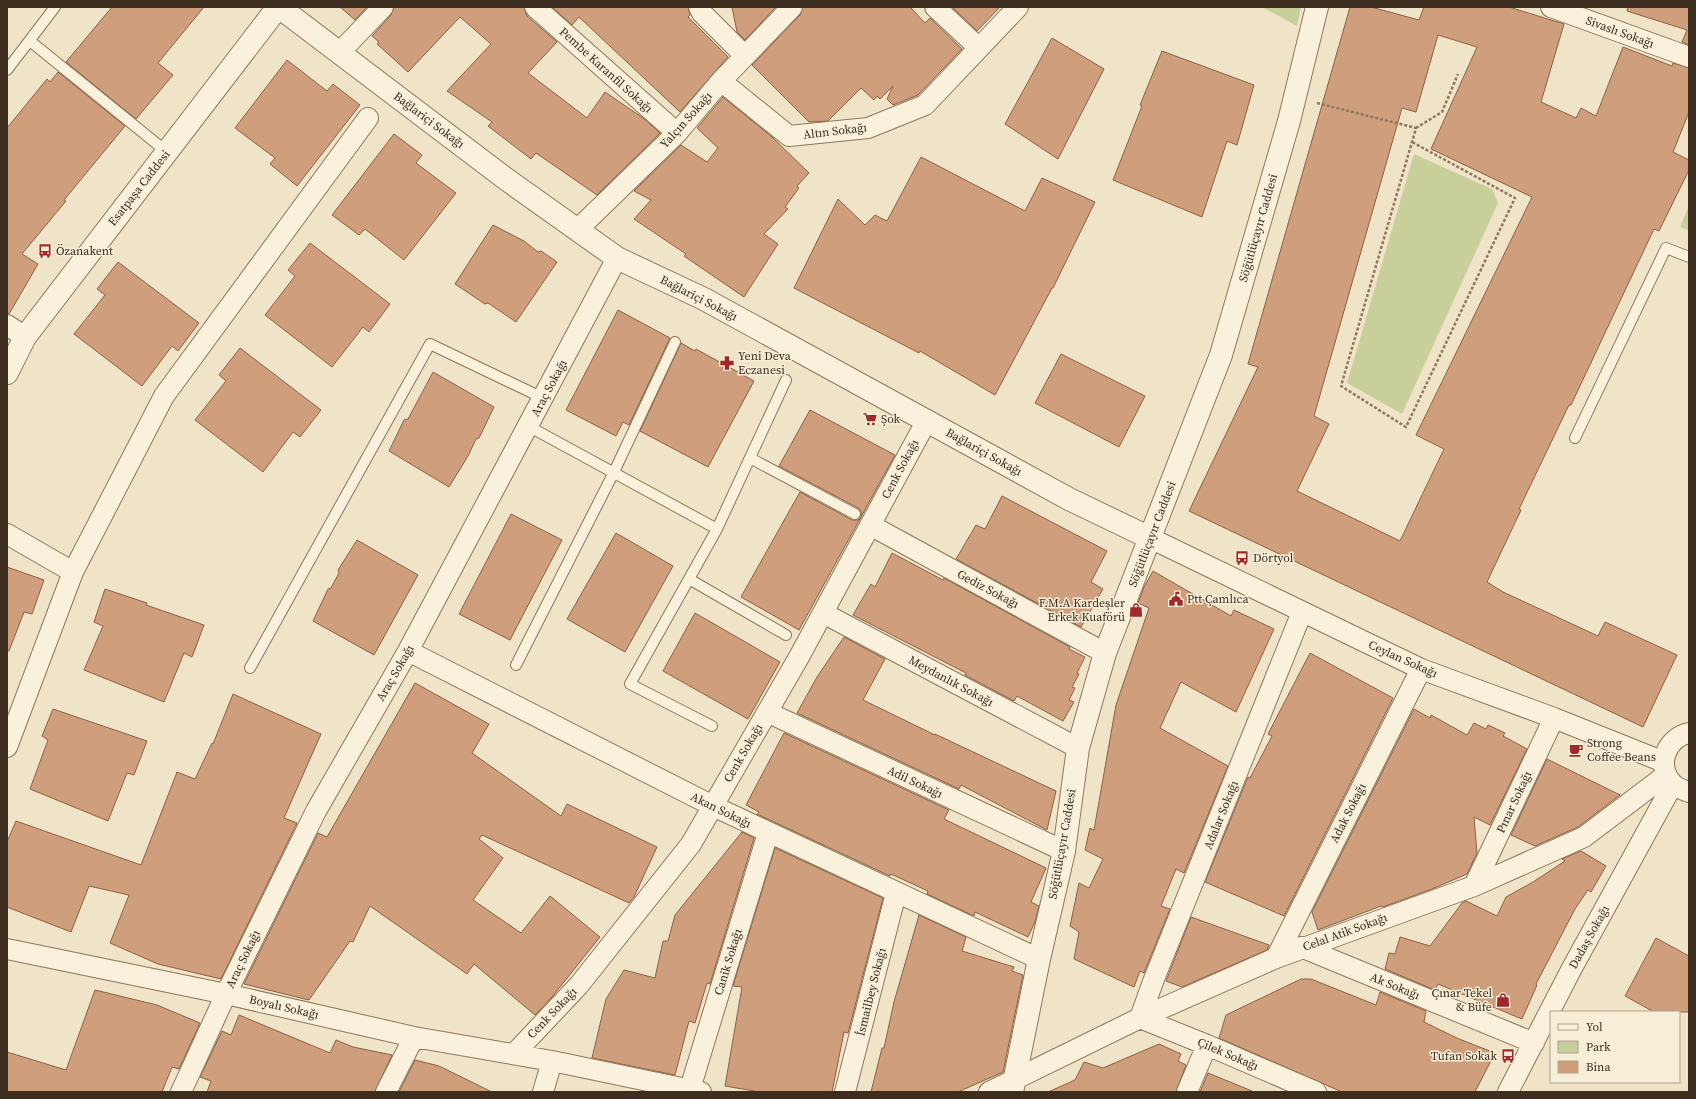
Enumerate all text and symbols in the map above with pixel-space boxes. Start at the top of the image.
street label: Sivaslı Sokağı [1584,12,1657,52]
street label: Pembe Karanfil Sokağı [556,24,656,117]
street label: Bağlariçi Sokağı [390,88,468,152]
street label: Yalçın Sokağı [656,88,716,152]
street label: Altın Sokağı [802,119,868,143]
street label: Esatpaşa Caddesi [104,147,174,229]
street label: Söğütlüçayır Caddesi [1235,172,1281,284]
bus stop icon: Özanakent [37,243,53,259]
place label: Özanakent [56,243,113,259]
street label: Bağlariçi Sokağı [658,272,741,325]
place label: Yeni Deva Eczanesi [738,348,792,378]
pharmacy icon: Yeni Deva Eczanesi [719,355,735,371]
street label: Araç Sokağı [527,356,571,419]
supermarket icon: Şok [862,411,878,427]
place label: Şok [881,411,901,427]
street label: Bağlariçi Sokağı [943,424,1025,480]
street label: Cenk Sokağı [878,436,923,502]
street label: Söğütlüçayır Caddesi [1124,479,1180,589]
bus stop icon: Dörtyol [1234,550,1250,566]
place label: Dörtyol [1253,550,1294,566]
street label: Gediz Sokağı [954,566,1022,612]
public building icon: Ptt Çamlıca [1168,591,1184,607]
place label: Ptt Çamlıca [1187,591,1249,607]
place label: F.M.A Kardeşler Erkek Kuaförü [1039,595,1125,625]
shop icon: F.M.A Kardeşler Erkek Kuaförü [1128,602,1144,618]
street label: Ceylan Sokağı [1366,637,1440,682]
street label: Araç Sokağı [372,642,418,704]
street label: Meydanlık Sokağı [906,652,997,710]
street label: Cenk Sokağı [720,720,766,785]
place label: Strong Coffee Beans [1587,735,1656,765]
cafe icon: Strong Coffee Beans [1568,742,1584,758]
street label: Adil Sokağı [885,762,946,802]
street label: Pınar Sokağı [1493,768,1536,836]
street label: Adalar Sokağı [1200,778,1242,852]
street label: Adak Sokağı [1326,780,1370,846]
street label: Söğütlüçayır Caddesi [1044,787,1080,900]
street label: Akan Sokağı [688,788,754,832]
street label: Dadaş Sokağı [1565,902,1613,972]
street label: Celal Atik Sokağı [1300,909,1390,955]
street label: Canik Sokağı [710,926,746,997]
street label: Araç Sokağı [222,927,264,991]
street label: İsmailbey Sokağı [852,946,890,1038]
street label: Ak Sokağı [1368,969,1423,1003]
street label: Cenk Sokağı [524,984,581,1042]
place label: Çınar Tekel & Büfe [1432,985,1492,1015]
street label: Boyalı Sokağı [248,991,321,1023]
shop icon: Çınar Tekel & Büfe [1495,992,1511,1008]
legend [1550,1011,1680,1083]
text: Yol [1586,1019,1603,1035]
street label: Çilek Sokağı [1195,1034,1261,1074]
text: Park [1586,1039,1611,1055]
place label: Tufan Sokak [1431,1048,1497,1064]
bus stop icon: Tufan Sokak [1500,1048,1516,1064]
text: Bina [1586,1059,1611,1075]

